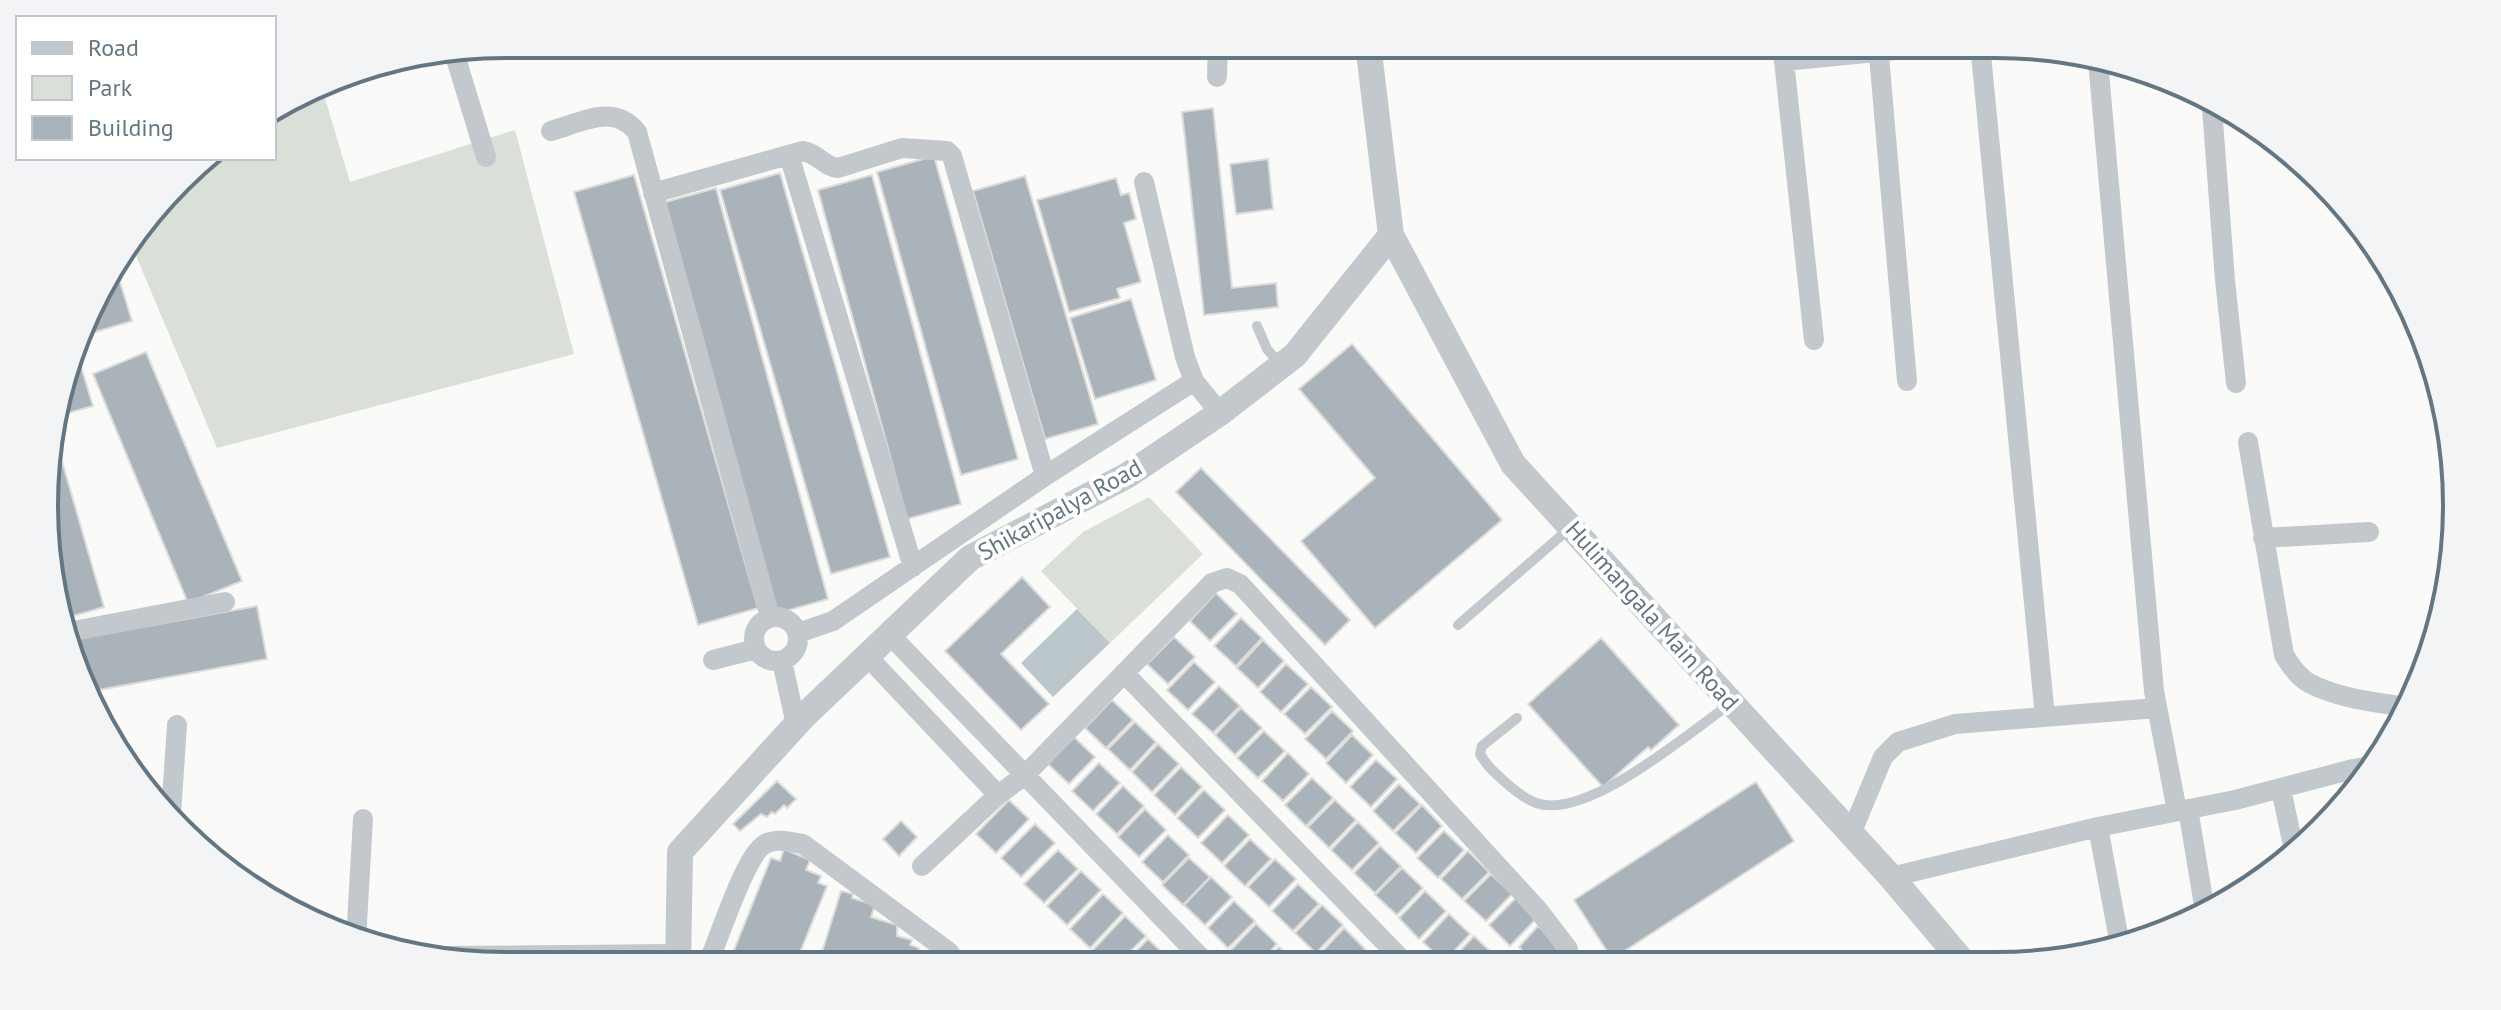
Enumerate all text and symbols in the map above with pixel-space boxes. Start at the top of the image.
legend [16,16,276,160]
text: Road [88,32,139,63]
text: Park [88,72,133,103]
text: Building [88,112,174,143]
street label: Shikaripalya Road [972,452,1147,567]
street label: Hulimangala Main Road [1559,514,1746,717]

